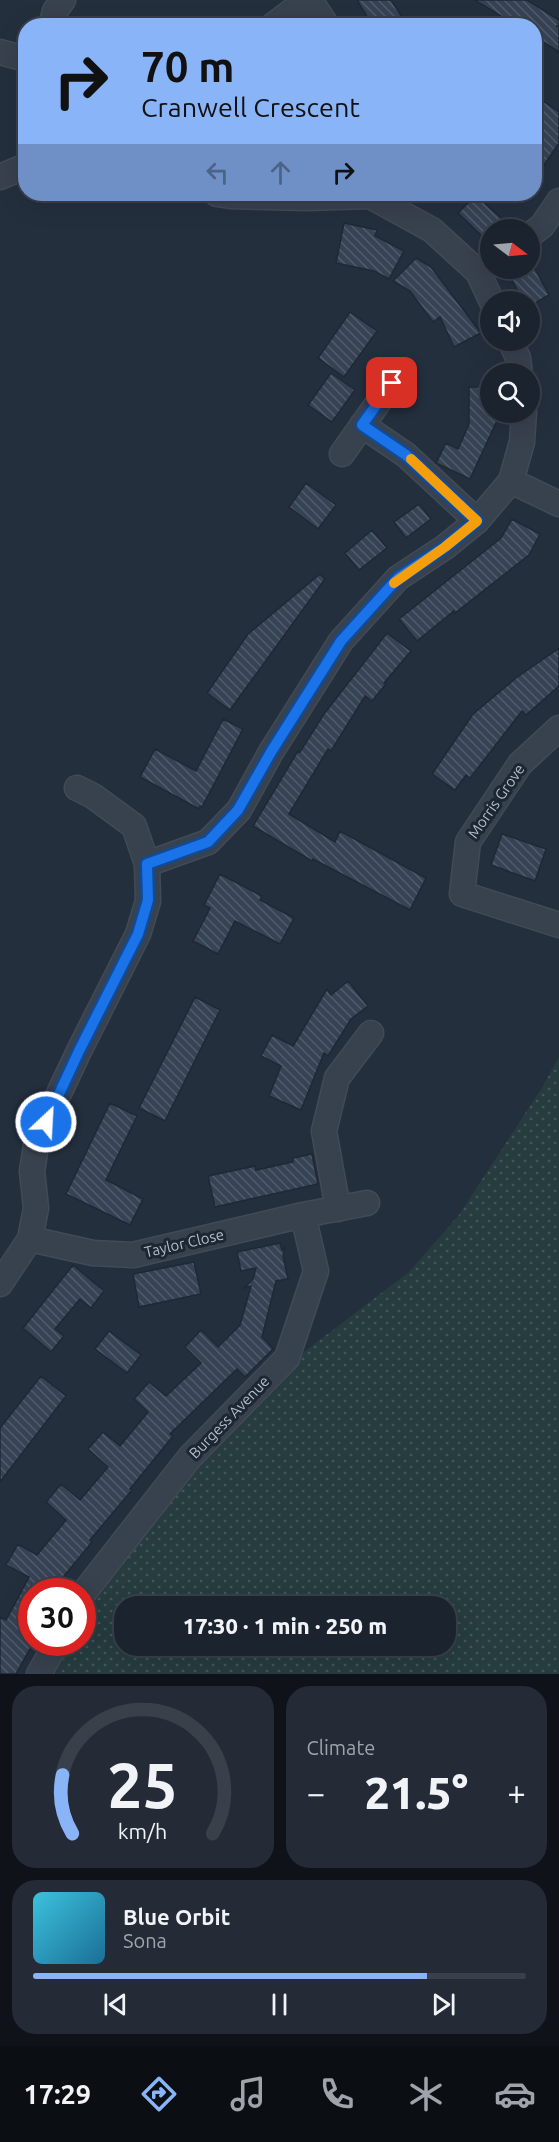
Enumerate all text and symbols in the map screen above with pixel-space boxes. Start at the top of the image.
icon: right [42,42,120,120]
text: 70 m [141,43,235,90]
text: Cranwell Crescent [141,92,360,122]
icon: left [201,156,234,189]
icon: ahead [264,156,297,189]
icon: right [327,156,360,189]
north arrow [480,219,540,279]
map controls [480,219,540,423]
button: sound [480,291,540,351]
pin [366,357,417,408]
button: search [480,363,540,423]
icon: arrive [375,366,408,399]
street label: Morris Grove [464,761,528,841]
position arrow [14,1090,78,1154]
street label: Taylor Close [143,1226,225,1260]
street label: Burgess Avenue [185,1372,273,1462]
speed limit sign: 30 [18,1578,96,1656]
text: 17:30 · 1 min · 250 m [183,1613,387,1638]
text: Climate [307,1736,375,1759]
text: 25 [108,1750,178,1820]
text: 21.5° [364,1767,468,1818]
text: − [307,1774,325,1811]
text: + [507,1774,526,1811]
text: km/h [118,1819,167,1843]
text: Blue Orbit [123,1904,230,1929]
text: Sona [123,1929,167,1952]
icon: previous [99,1988,132,2021]
icon: pause [263,1988,296,2021]
icon: next [427,1988,460,2021]
icon: directions [138,2073,180,2115]
icon: music [227,2073,269,2115]
icon: phone [316,2073,358,2115]
icon: climate [405,2073,447,2115]
icon: car [494,2073,536,2115]
text: 17:29 [23,2079,91,2109]

